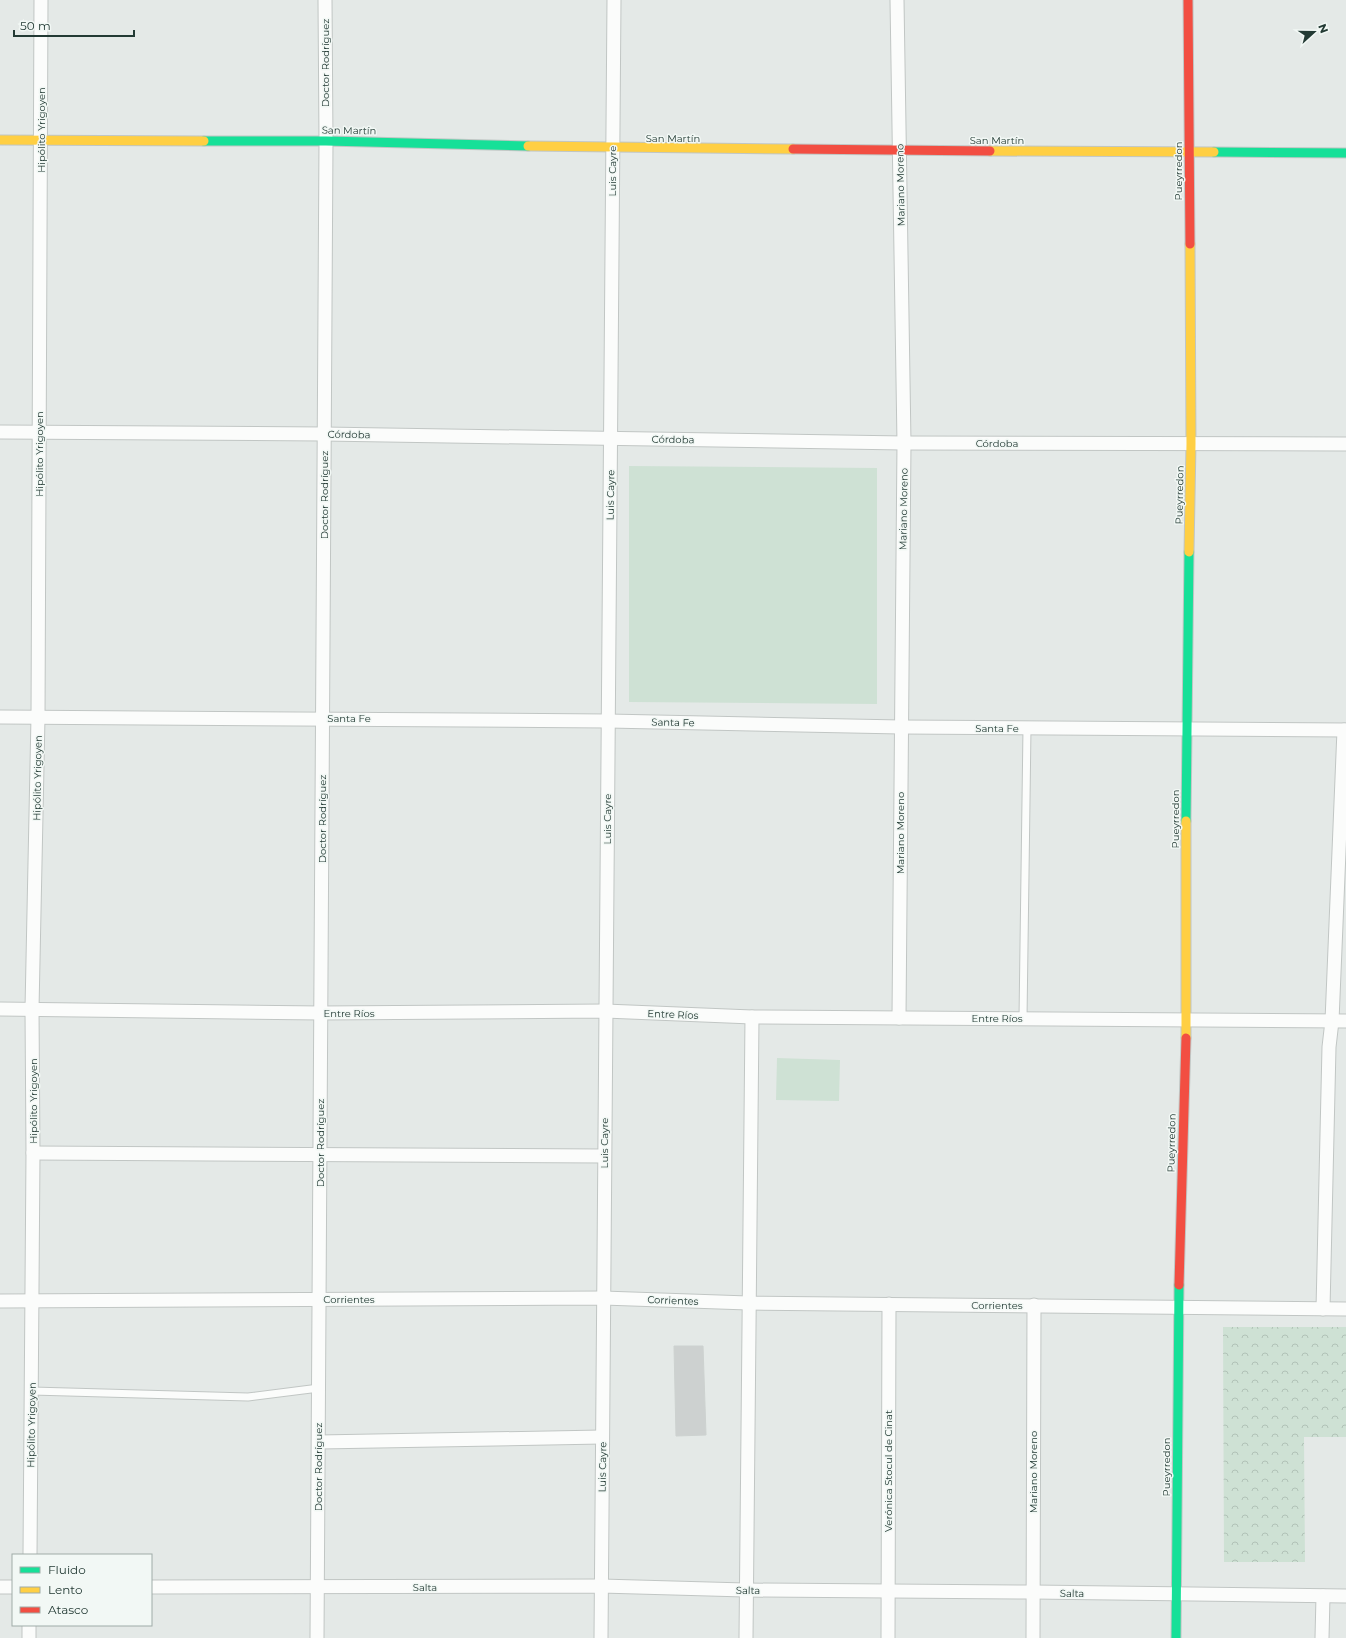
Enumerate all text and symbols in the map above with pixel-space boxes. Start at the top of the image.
scale bar [14,12,134,38]
north arrow [1294,12,1334,52]
text: 50 m [20,18,51,33]
street label: Doctor Rodríguez [319,19,332,107]
text: N [1315,22,1331,35]
street label: Hipólito Yrigoyen [35,87,48,173]
street label: San Martín [322,124,376,137]
street label: San Martín [646,132,700,145]
street label: San Martín [970,134,1024,147]
street label: Pueyrredon [1172,142,1185,200]
street label: Mariano Moreno [893,144,908,226]
street label: Luis Cayre [606,146,619,196]
street label: Hipólito Yrigoyen [33,411,46,497]
street label: Córdoba [328,428,370,441]
street label: Córdoba [652,433,694,446]
street label: Córdoba [976,437,1018,450]
street label: Doctor Rodríguez [318,451,331,539]
street label: Pueyrredon [1172,465,1187,525]
street label: Mariano Moreno [896,468,911,550]
street label: Luis Cayre [604,470,617,521]
street label: Santa Fe [327,712,371,725]
street label: Santa Fe [651,716,695,729]
street label: Santa Fe [975,722,1019,735]
street label: Hipólito Yrigoyen [30,735,45,821]
street label: Doctor Rodríguez [316,775,329,863]
street label: Pueyrredon [1169,790,1182,848]
street label: Mariano Moreno [894,792,907,874]
street label: Luis Cayre [601,794,614,844]
street label: Entre Ríos [323,1007,375,1020]
street label: Entre Ríos [647,1007,699,1022]
street label: Entre Ríos [971,1012,1023,1025]
street label: Hipólito Yrigoyen [27,1058,40,1144]
street label: Doctor Rodríguez [314,1099,327,1187]
street label: Pueyrredon [1164,1113,1179,1173]
street label: Luis Cayre [598,1118,611,1168]
street label: Corrientes [323,1293,375,1306]
street label: Corrientes [647,1293,699,1308]
street label: Corrientes [971,1299,1023,1312]
street label: Hipólito Yrigoyen [24,1382,39,1468]
street label: Verónica Stocul de Cinat [882,1410,895,1532]
street label: Doctor Rodríguez [312,1423,325,1511]
street label: Mariano Moreno [1027,1431,1040,1513]
street label: Pueyrredon [1160,1438,1173,1496]
street label: Luis Cayre [596,1442,609,1493]
legend [12,1554,152,1626]
text: Fluido [48,1562,86,1577]
street label: Salta [413,1581,437,1594]
text: Lento [48,1582,83,1597]
street label: Salta [736,1584,760,1597]
street label: Salta [1060,1587,1084,1600]
text: Atasco [48,1602,88,1617]

